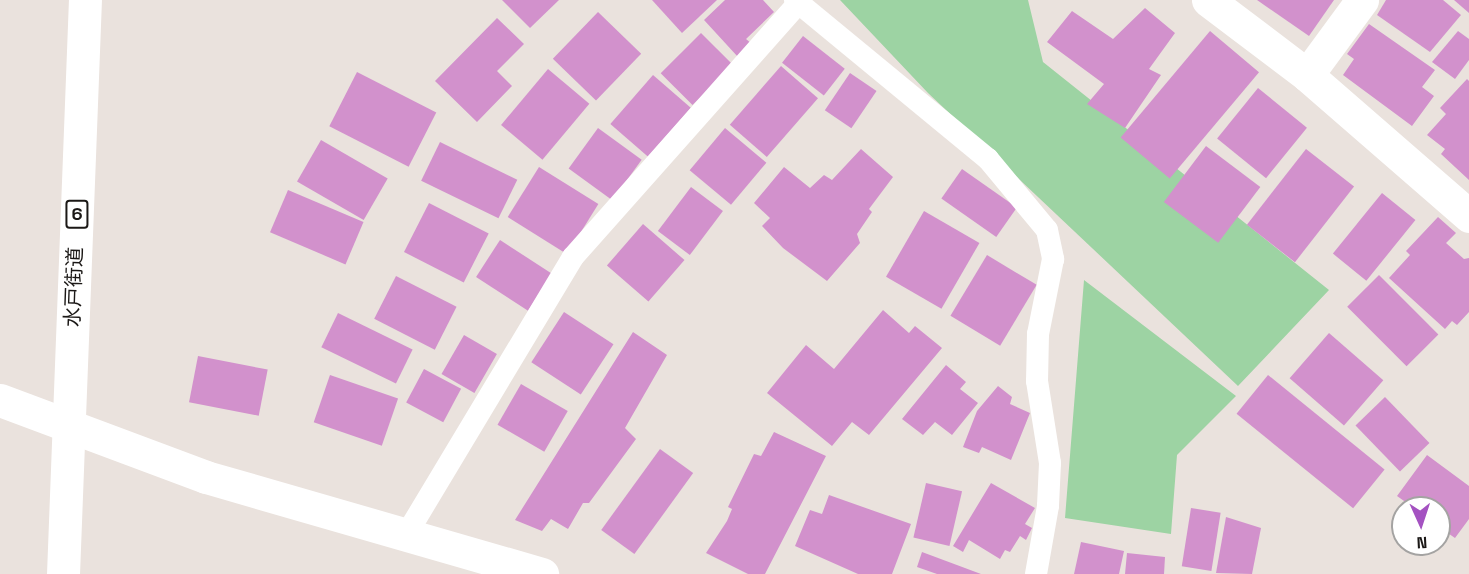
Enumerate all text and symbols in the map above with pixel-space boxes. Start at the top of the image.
road number: 6 [65,199,89,229]
street label: 水戸街道 [61,247,87,327]
north arrow [1391,496,1451,556]
text: N [1416,532,1428,553]

